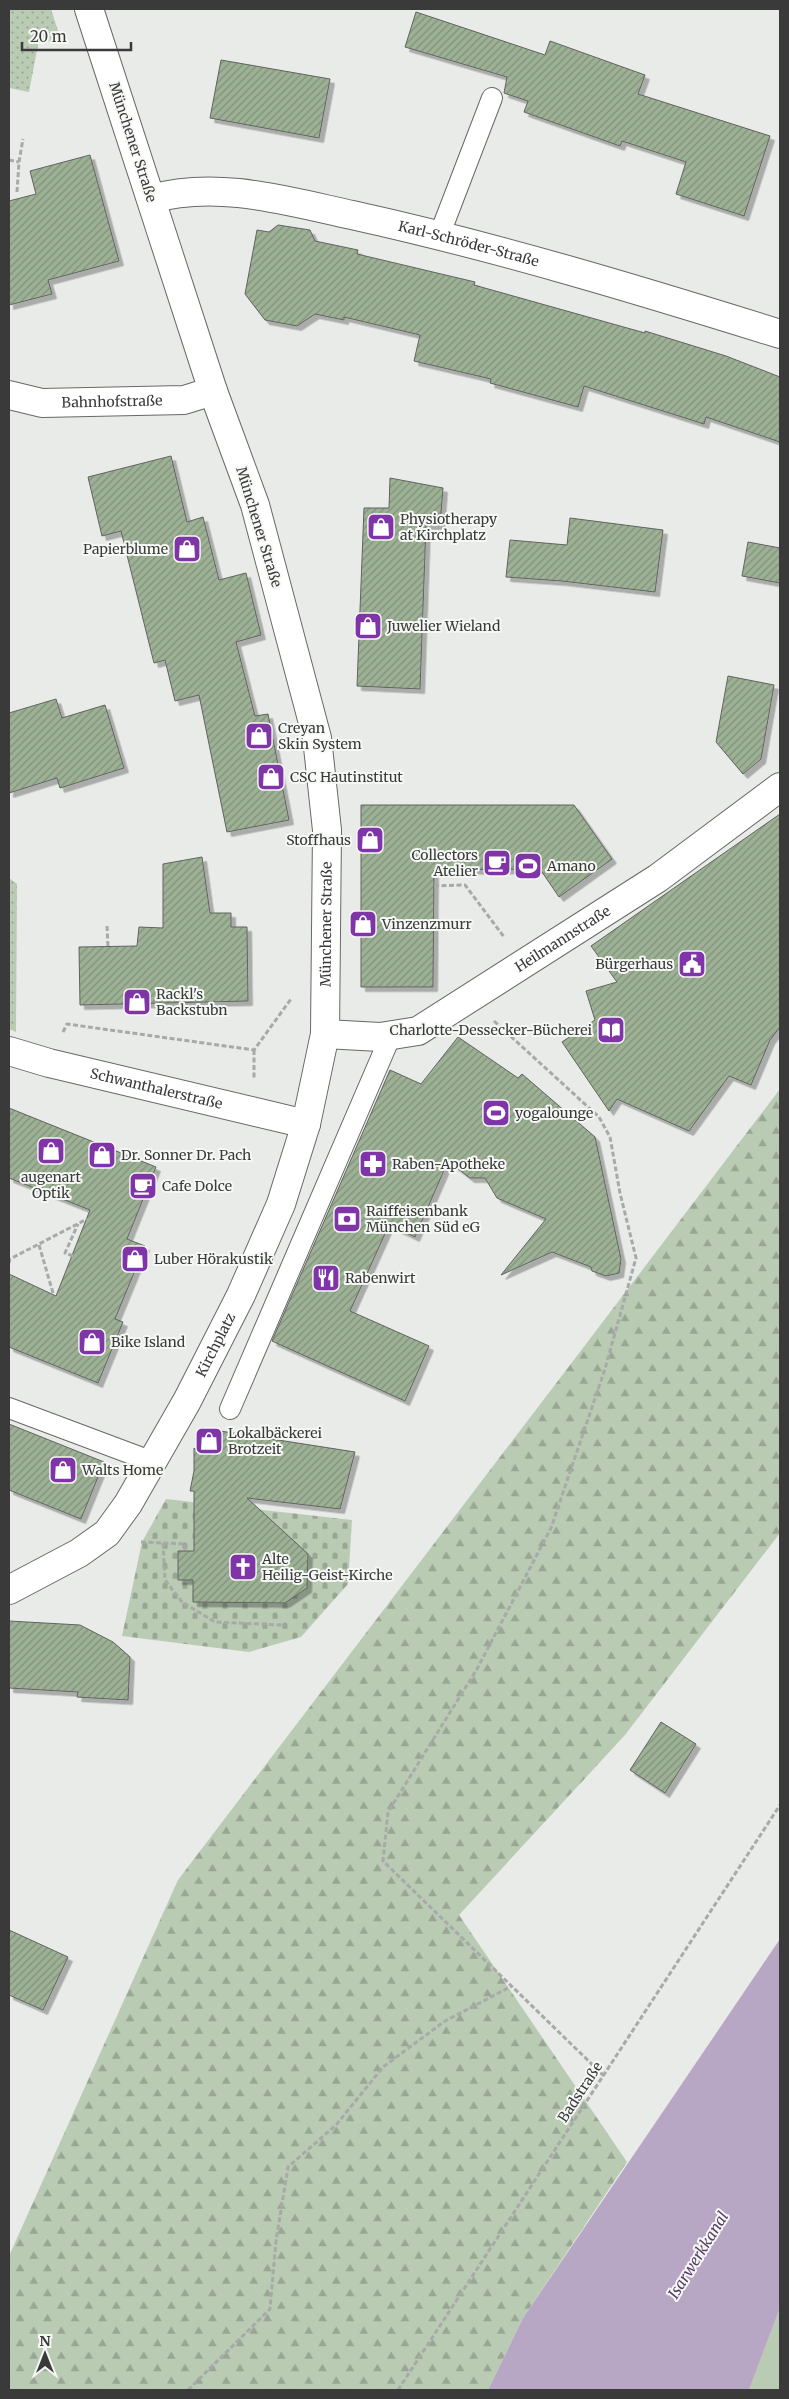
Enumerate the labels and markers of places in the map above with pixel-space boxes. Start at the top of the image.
place label: Physiotherapy at Kirchplatz [400,510,498,544]
shop icon: Physiotherapy at Kirchplatz [366,512,396,542]
shop icon: Papierblume [172,534,202,564]
place label: Papierblume [83,540,168,558]
shop icon: Juwelier Wieland [353,611,383,641]
place label: Juwelier Wieland [386,617,501,635]
place label: Creyan Skin System [278,719,362,753]
shop icon: Creyan Skin System [244,721,274,751]
shop icon: CSC Hautinstitut [256,762,286,792]
place label: CSC Hautinstitut [290,768,403,786]
shop icon: Stoffhaus [355,825,385,855]
place label: Stoffhaus [286,831,351,849]
place label: Collectors Atelier [411,846,478,880]
cafe icon: Collectors Atelier [482,848,512,878]
sports icon: Amano [513,851,543,881]
place label: Amano [546,857,596,875]
shop icon: Vinzenzmurr [348,909,378,939]
place label: Vinzenzmurr [381,915,472,933]
public building icon: Bürgerhaus [677,949,707,979]
place label: Bürgerhaus [595,955,673,973]
place label: Rackl's Backstubn [156,985,228,1019]
shop icon: Rackl's Backstubn [122,987,152,1017]
library icon: Charlotte-Dessecker-Bücherei [596,1015,626,1045]
place label: Charlotte-Dessecker-Bücherei [390,1021,592,1039]
sports icon: yogalounge [481,1098,511,1128]
place label: yogalounge [515,1104,593,1122]
shop icon: augenart Optik [36,1136,66,1166]
shop icon: Dr. Sonner Dr. Pach [87,1140,117,1170]
place label: Dr. Sonner Dr. Pach [121,1146,251,1164]
pharmacy icon: Raben-Apotheke [358,1149,388,1179]
place label: Raben-Apotheke [392,1155,505,1173]
place label: augenart Optik [21,1168,82,1202]
cafe icon: Cafe Dolce [128,1171,158,1201]
place label: Cafe Dolce [162,1177,232,1195]
place label: Raiffeisenbank München Süd eG [366,1202,480,1236]
bank icon: Raiffeisenbank München Süd eG [332,1204,362,1234]
shop icon: Luber Hörakustik [120,1244,150,1274]
place label: Luber Hörakustik [154,1250,273,1268]
restaurant icon: Rabenwirt [311,1263,341,1293]
place label: Rabenwirt [345,1269,416,1287]
shop icon: Bike Island [77,1327,107,1357]
place label: Bike Island [111,1333,186,1351]
place label: Lokalbäckerei Brotzeit [228,1424,323,1458]
shop icon: Lokalbäckerei Brotzeit [194,1426,224,1456]
shop icon: Walts Home [48,1455,78,1485]
place label: Walts Home [81,1461,163,1479]
place label: Alte Heilig-Geist-Kirche [261,1550,393,1584]
church icon: Alte Heilig-Geist-Kirche [228,1552,258,1582]

